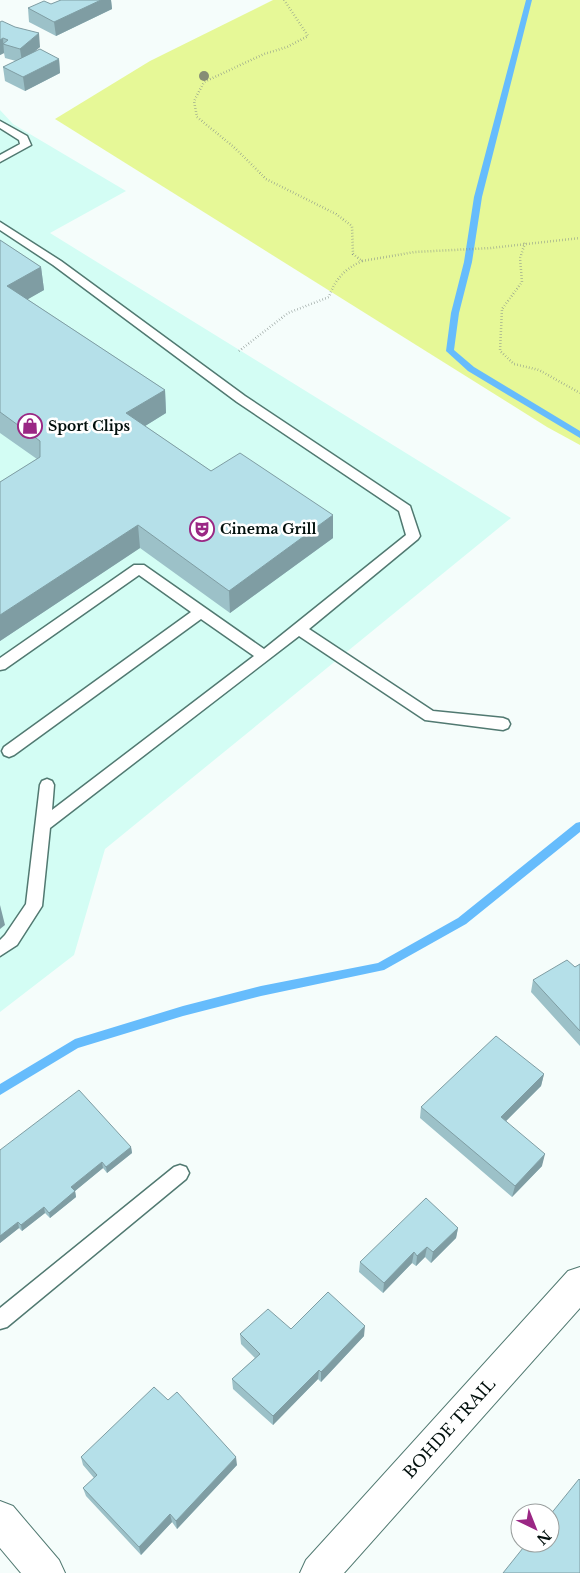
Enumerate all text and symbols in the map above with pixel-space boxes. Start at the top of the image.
shop icon: Sport Clips [17,413,43,439]
place label: Sport Clips [48,417,131,435]
theatre icon: Cinema Grill [189,516,215,542]
place label: Cinema Grill [220,520,316,538]
street label: BOHDE TRAIL [399,1374,499,1482]
north arrow [510,1503,560,1553]
text: N [533,1526,555,1549]

